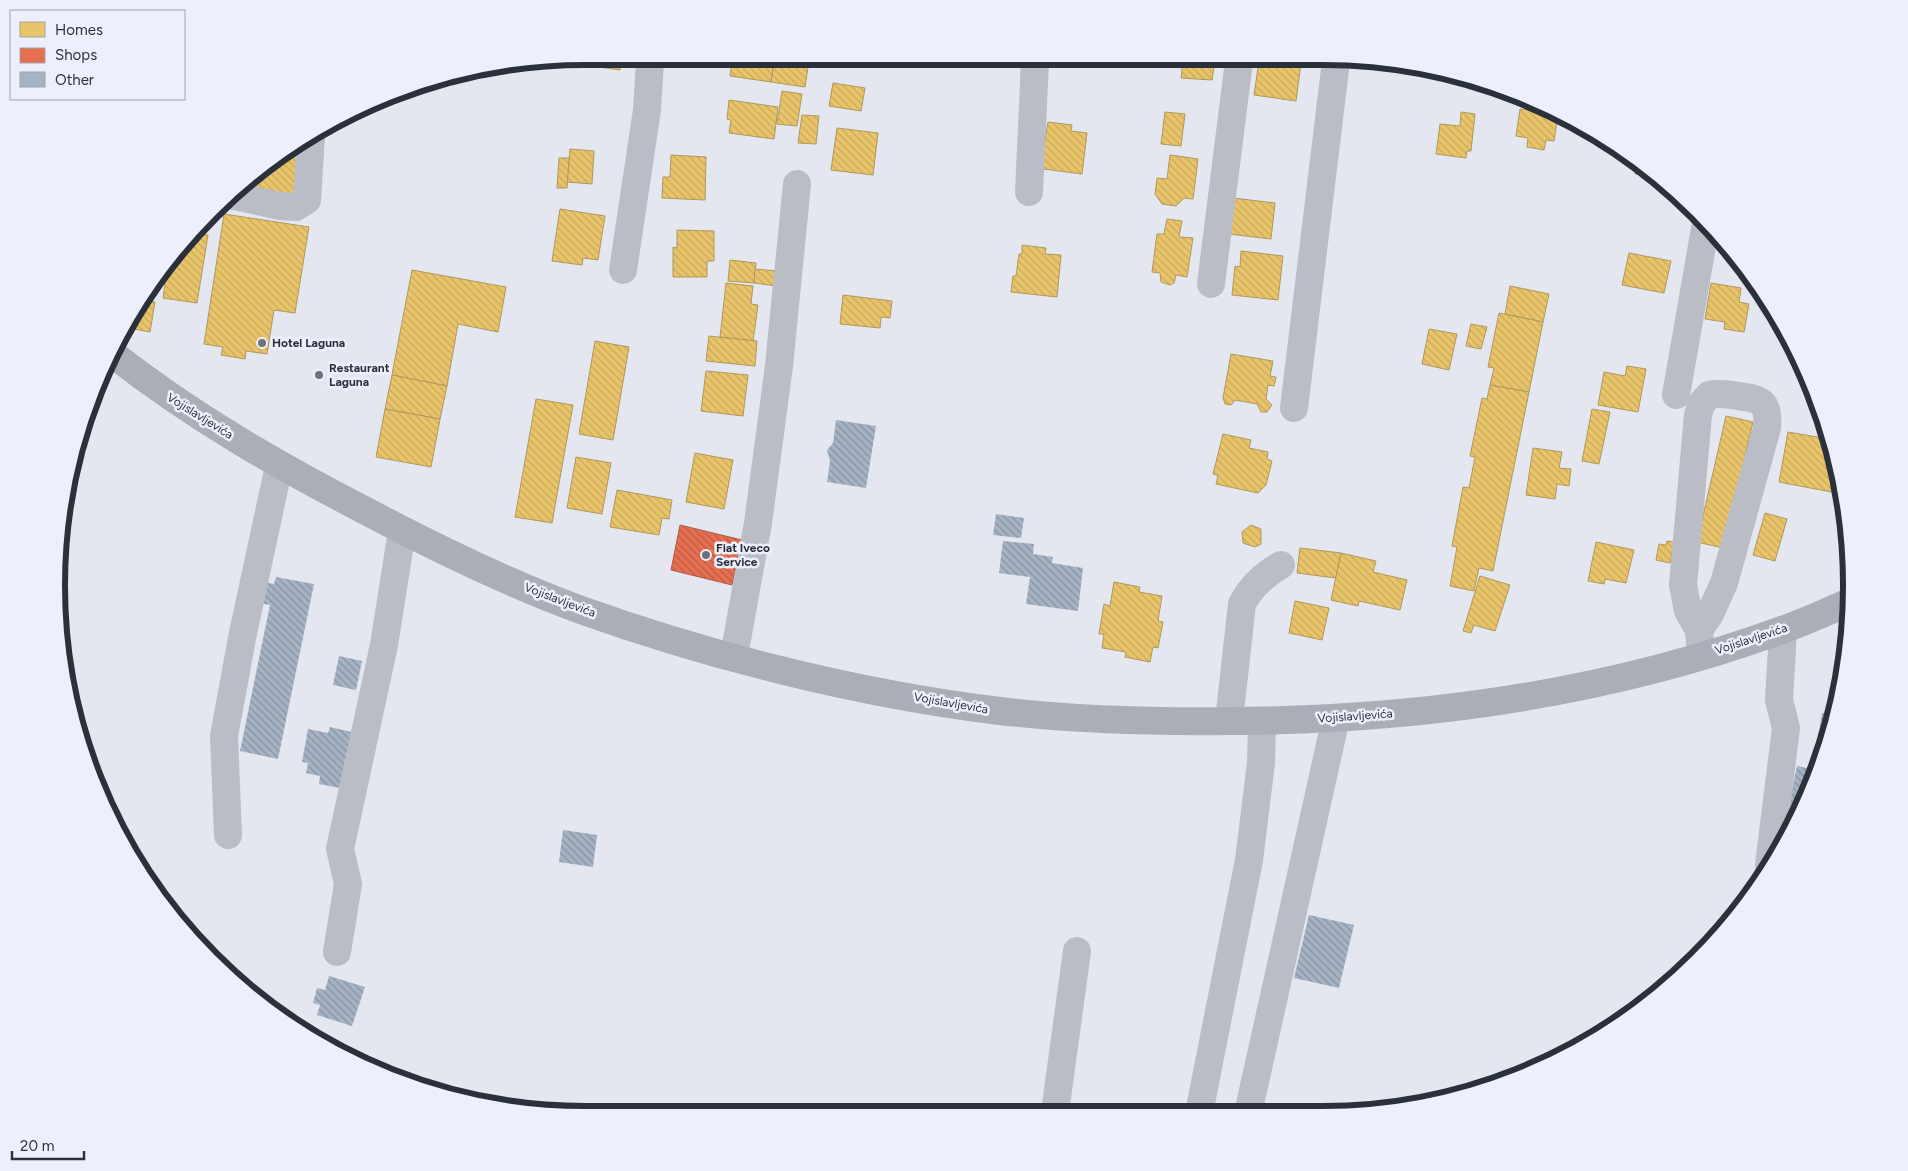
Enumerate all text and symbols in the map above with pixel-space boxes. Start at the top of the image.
legend [10,10,185,100]
text: Homes [55,21,103,39]
text: Shops [55,46,97,64]
text: Other [55,71,94,89]
place label: Hotel Laguna [272,336,345,350]
marker: Hotel Laguna [256,337,268,349]
place label: Restaurant Laguna [329,361,390,389]
marker: Restaurant Laguna [313,369,325,381]
street label: Vojislavljevića [164,390,236,442]
place label: Fiat Iveco Service [716,541,770,569]
marker: Fiat Iveco Service [700,549,712,561]
street label: Vojislavljevića [522,580,598,620]
street label: Vojislavljevića [1713,621,1789,657]
street label: Vojislavljevića [913,690,989,716]
street label: Vojislavljevića [1317,706,1393,726]
scale bar [12,1128,85,1160]
text: 20 m [20,1137,54,1155]

